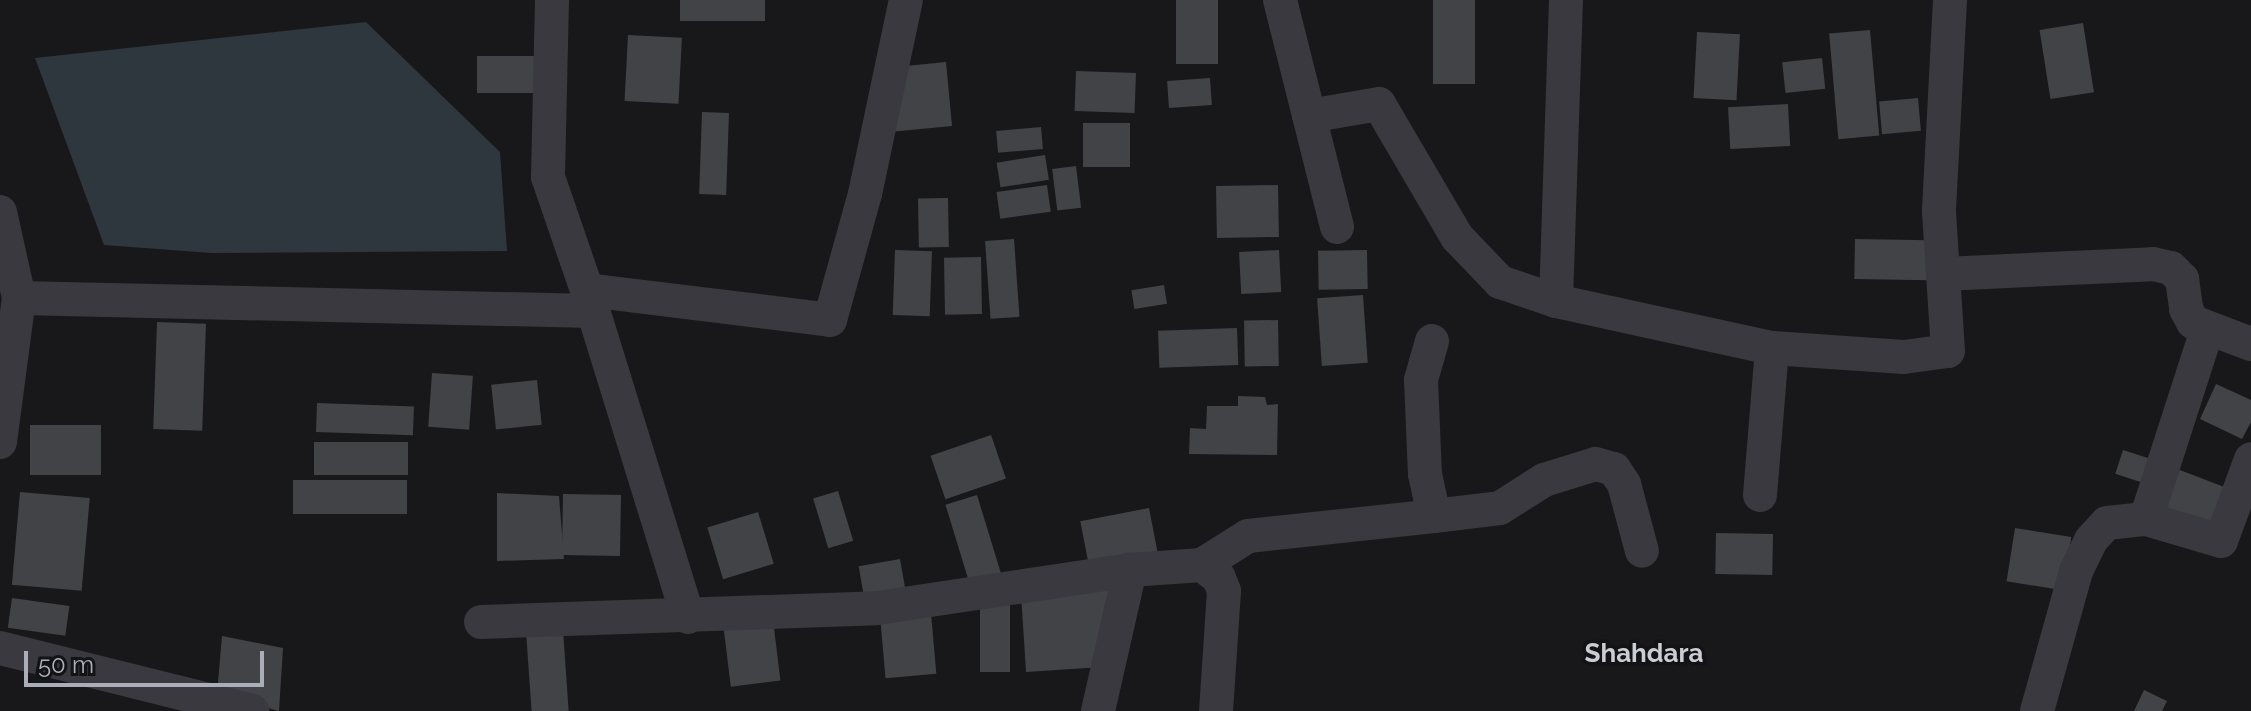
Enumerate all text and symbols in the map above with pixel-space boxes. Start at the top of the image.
scale bar [28,635,268,685]
district label: Shahdara [1585,638,1703,670]
text: 50 m [38,650,94,679]

